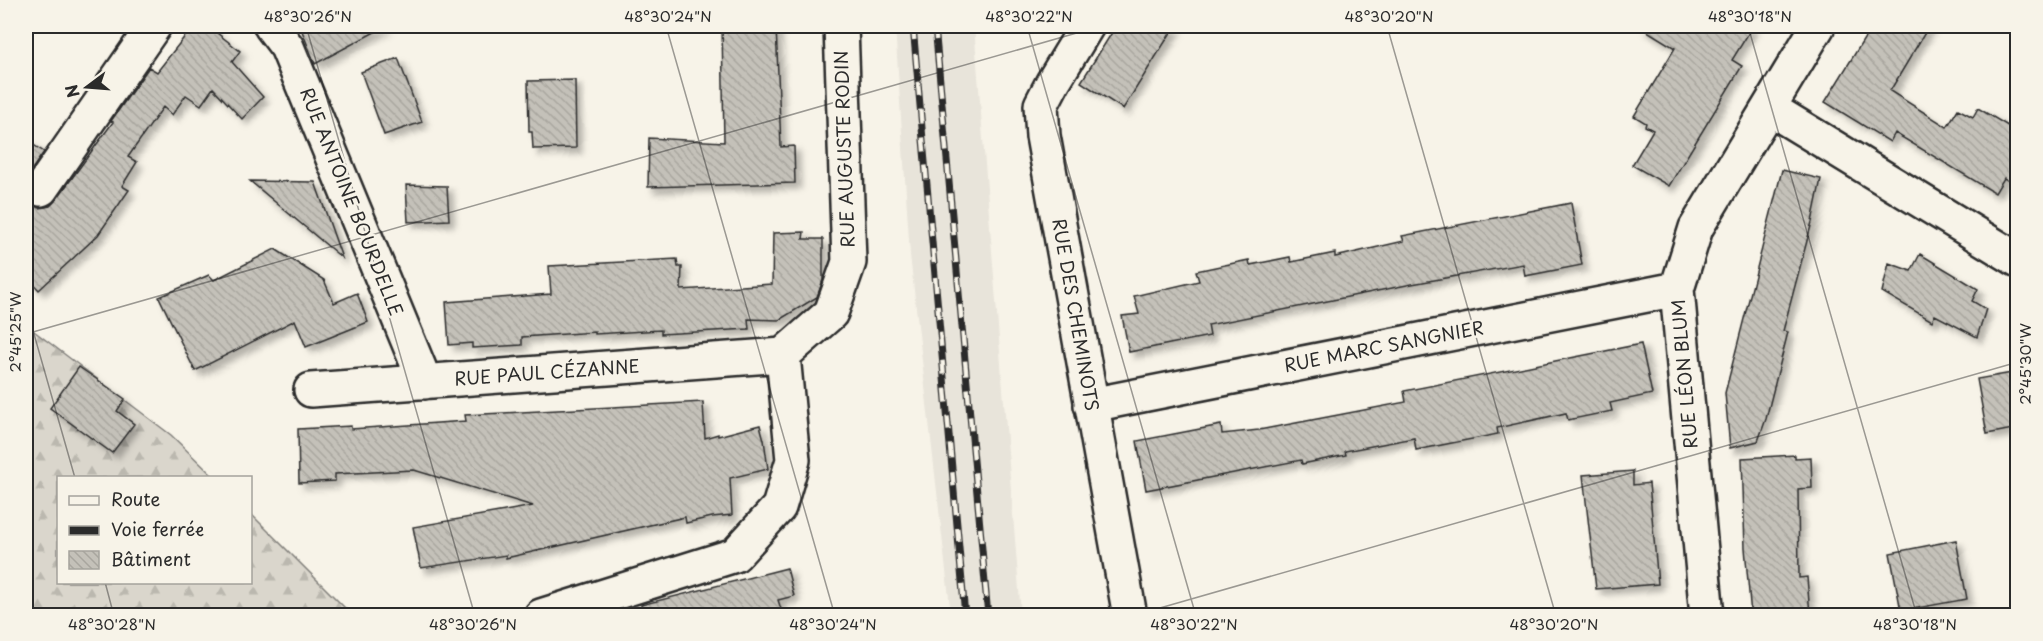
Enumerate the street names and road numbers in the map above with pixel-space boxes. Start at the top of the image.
street label: RUE AUGUSTE RODIN [827,50,860,248]
street label: RUE ANTOINE BOURDELLE [294,83,411,320]
street label: RUE DES CHEMINOTS [1046,216,1107,413]
street label: RUE LÉON BLUM [1664,298,1703,450]
street label: RUE MARC SANGNIER [1281,313,1486,378]
street label: RUE PAUL CÉZANNE [453,352,640,391]

